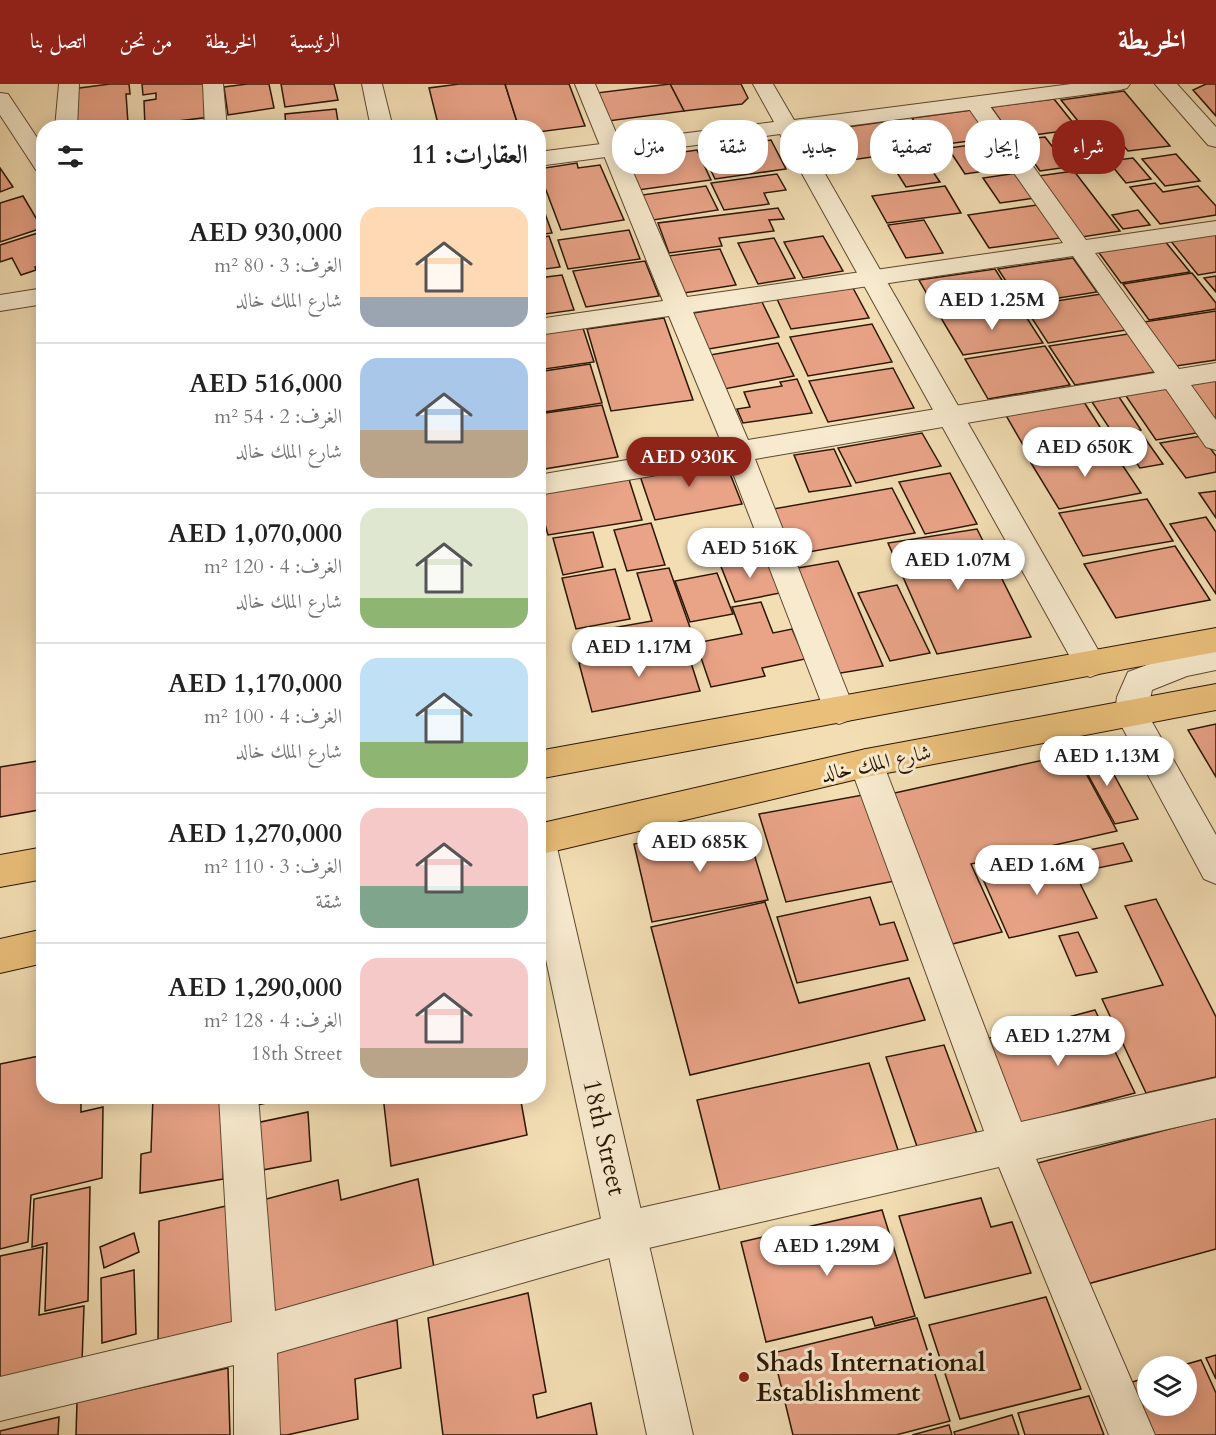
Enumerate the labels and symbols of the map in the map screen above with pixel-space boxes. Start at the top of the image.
pin: AED 1.25M [923,280,1061,331]
pin: AED 650K [1023,427,1147,478]
pin: AED 930K [627,437,751,488]
pin: AED 516K [688,528,812,579]
pin: AED 1.07M [889,540,1027,591]
pin: AED 1.17M [570,627,708,678]
pin: AED 1.13M [1038,736,1176,787]
street label: شارع الملك خالد [818,738,934,792]
pin: AED 685K [638,822,762,873]
pin: AED 1.6M [975,845,1099,896]
pin: AED 1.27M [989,1016,1127,1067]
street label: 18th Street [574,1075,635,1199]
pin: AED 1.29M [758,1226,896,1277]
place label: Shads International Establishment [756,1345,986,1410]
marker: Shads International Establishment [737,1370,751,1384]

